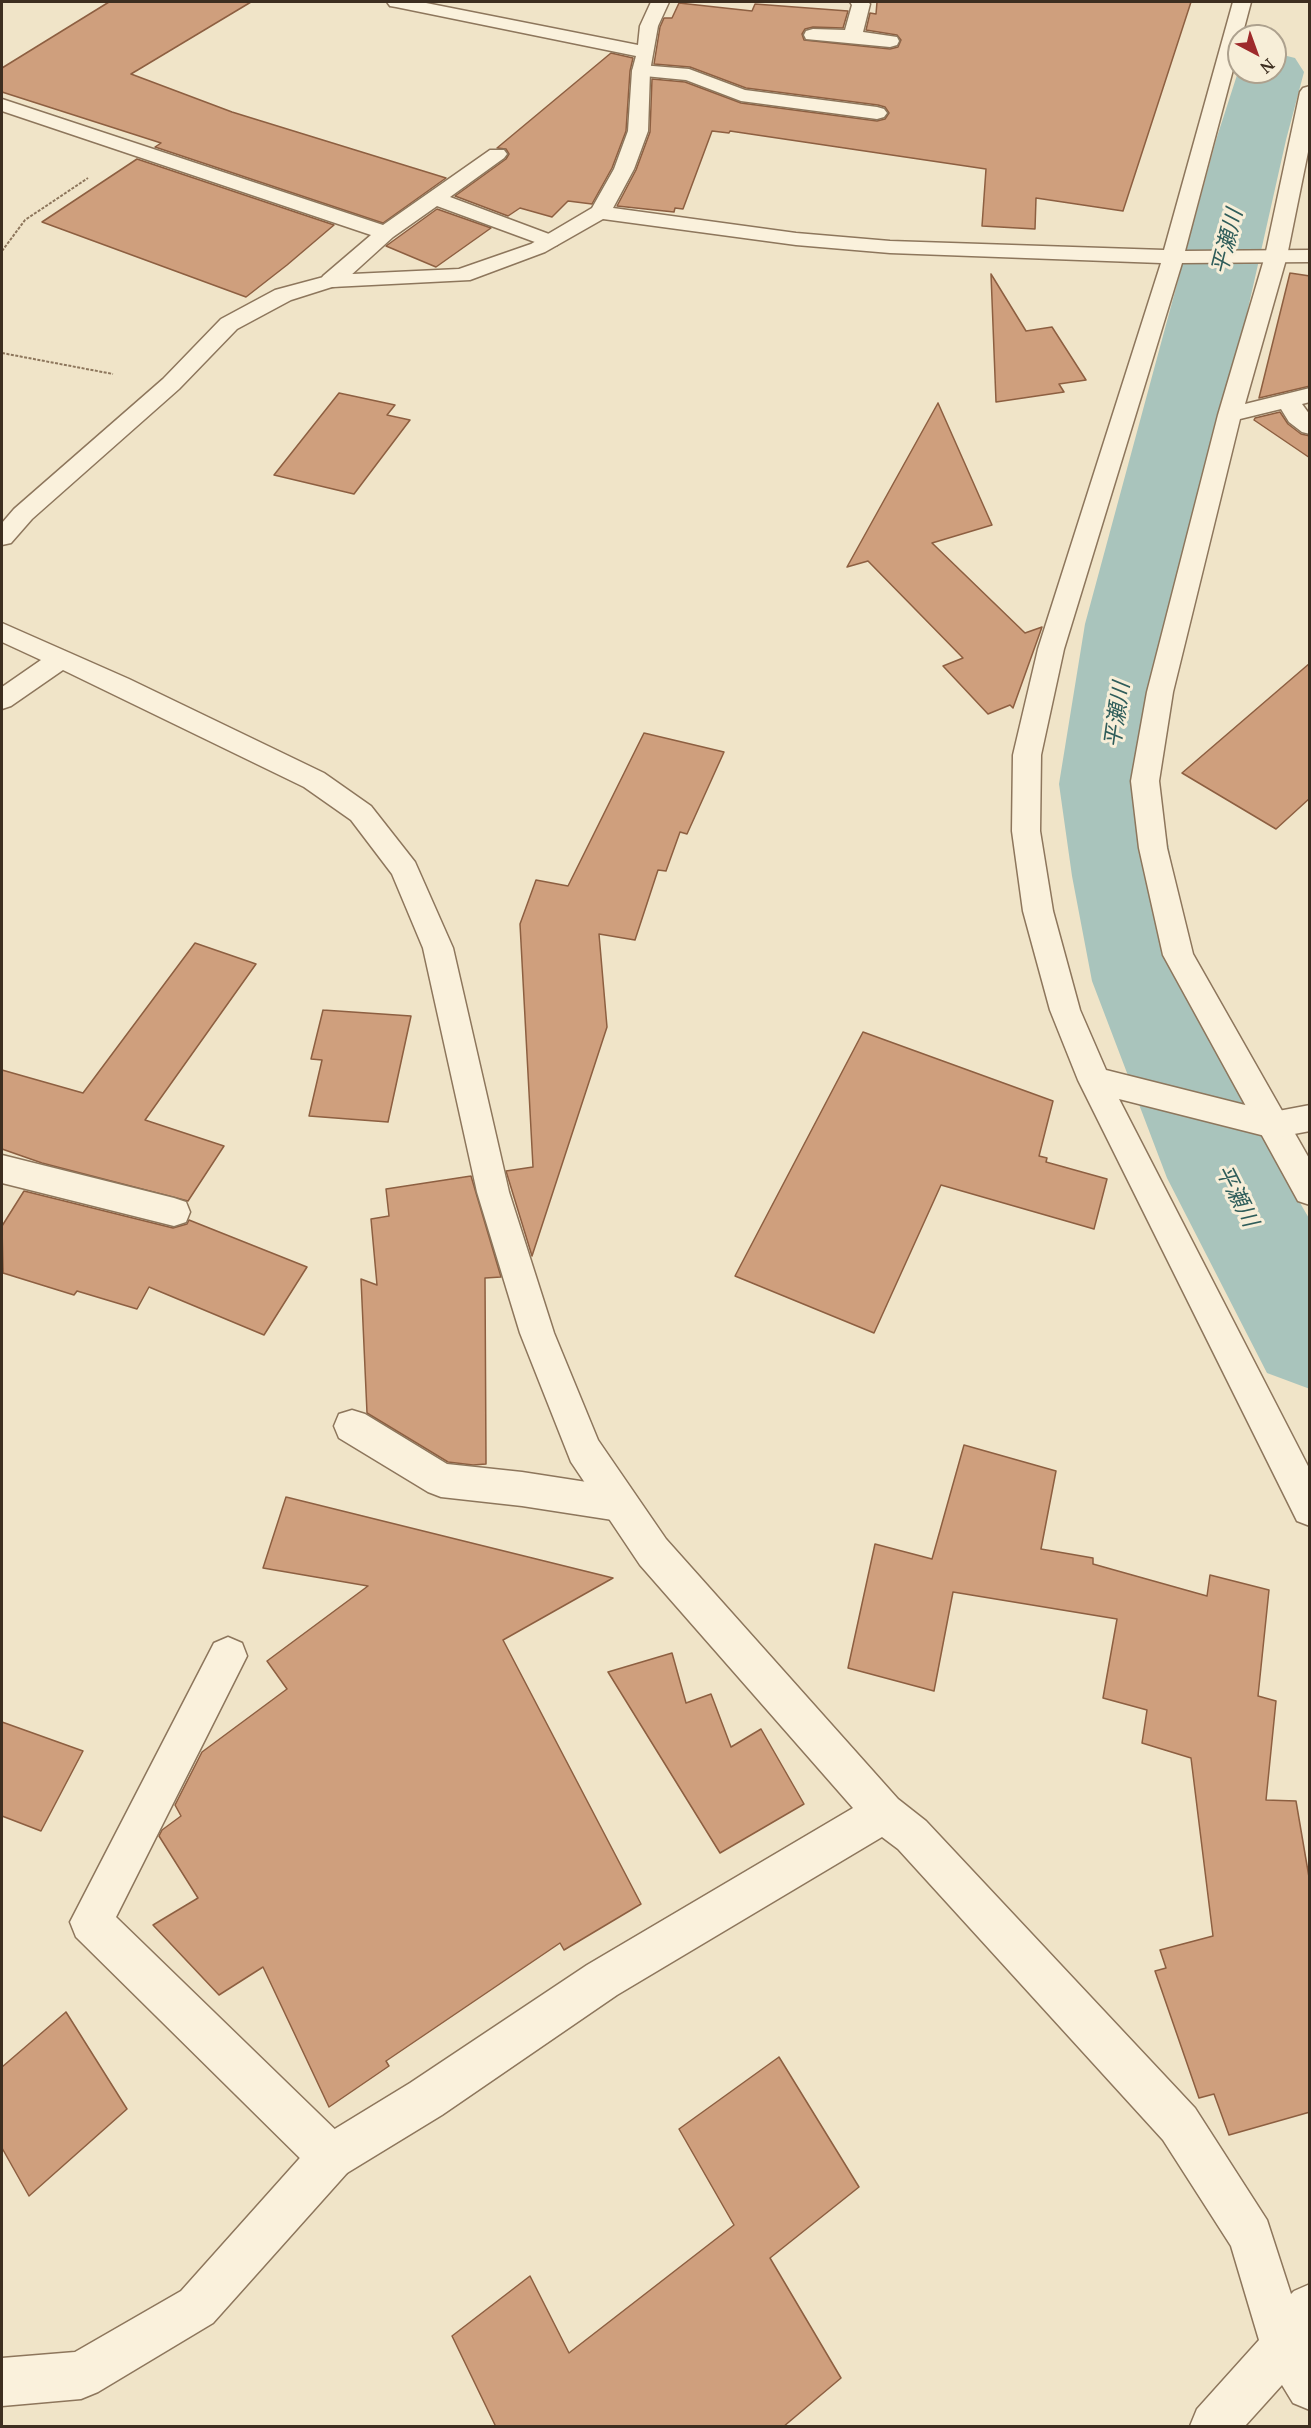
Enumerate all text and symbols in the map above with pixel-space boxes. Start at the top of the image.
north arrow [1227,24,1287,84]
text: N [1256,54,1279,79]
water label: 平瀬川 [1207,207,1249,277]
water label: 平瀬川 [1100,680,1136,750]
water label: 平瀬川 [1209,1161,1263,1231]

